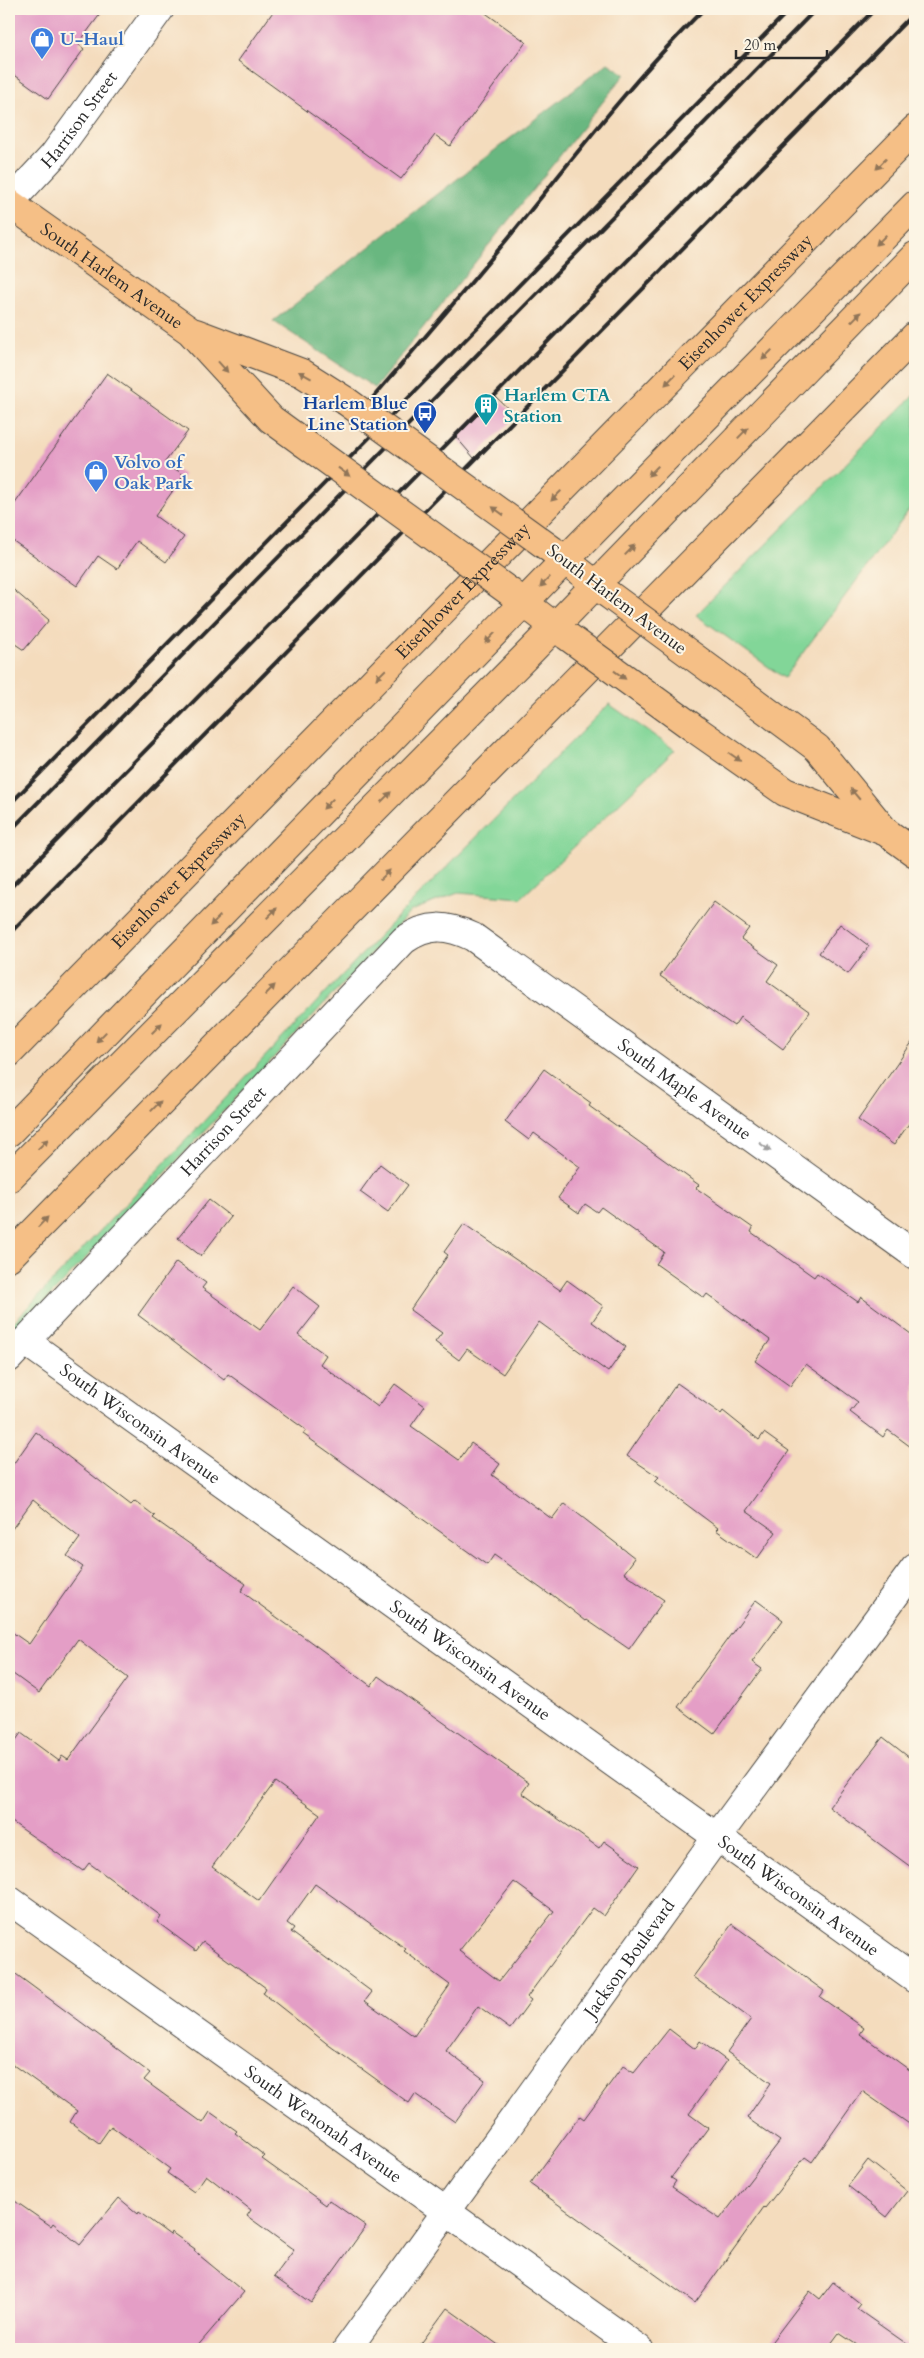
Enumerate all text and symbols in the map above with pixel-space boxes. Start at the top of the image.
shop icon: U-Haul [29,26,55,60]
place label: U-Haul [60,27,124,52]
scale bar [736,28,828,60]
text: 20 m [744,35,776,55]
street label: Harrison Street [35,66,124,174]
one-way arrow [875,158,887,170]
street label: South Harlem Avenue [35,217,188,335]
street label: Eisenhower Expressway [673,228,819,376]
one-way arrow [875,233,887,245]
one-way arrow [850,311,862,323]
one-way arrow [761,349,773,361]
one-way arrow [217,360,229,372]
one-way arrow [297,371,312,379]
one-way arrow [664,374,676,386]
place label: Harlem CTA Station [504,383,611,429]
place label: Harlem Blue Line Station [303,391,408,437]
building icon: Harlem CTA Station [473,392,499,426]
bus stop icon: Harlem Blue Line Station [412,400,438,434]
one-way arrow [737,428,749,440]
place label: Volvo of Oak Park [114,450,194,496]
shop icon: Volvo of Oak Park [83,459,109,493]
one-way arrow [647,465,659,477]
one-way arrow [337,466,350,476]
one-way arrow [550,490,562,502]
one-way arrow [491,506,505,516]
street label: Eisenhower Expressway [390,516,536,665]
street label: South Harlem Avenue [541,538,692,660]
one-way arrow [623,544,635,556]
one-way arrow [539,575,551,587]
one-way arrow [485,632,497,644]
one-way arrow [375,668,387,680]
one-way arrow [613,670,627,680]
one-way arrow [728,752,742,762]
one-way arrow [850,788,861,801]
one-way arrow [380,792,392,804]
one-way arrow [322,798,334,810]
street label: Eisenhower Expressway [106,806,252,954]
one-way arrow [378,869,390,881]
one-way arrow [266,907,278,919]
one-way arrow [209,915,221,927]
one-way arrow [264,984,276,996]
one-way arrow [151,1023,163,1035]
one-way arrow [95,1031,107,1043]
street label: South Maple Avenue [612,1033,756,1146]
street label: Harrison Street [175,1081,273,1182]
one-way arrow [150,1100,162,1112]
one-way arrow [37,1138,49,1150]
one-way arrow [758,1142,772,1152]
one-way arrow [37,1216,49,1228]
street label: South Wisconsin Avenue [54,1358,226,1490]
street label: South Wisconsin Avenue [384,1594,556,1727]
street label: South Wisconsin Avenue [713,1830,884,1962]
street label: Jackson Boulevard [577,1894,681,2025]
street label: South Wenonah Avenue [239,2060,407,2189]

